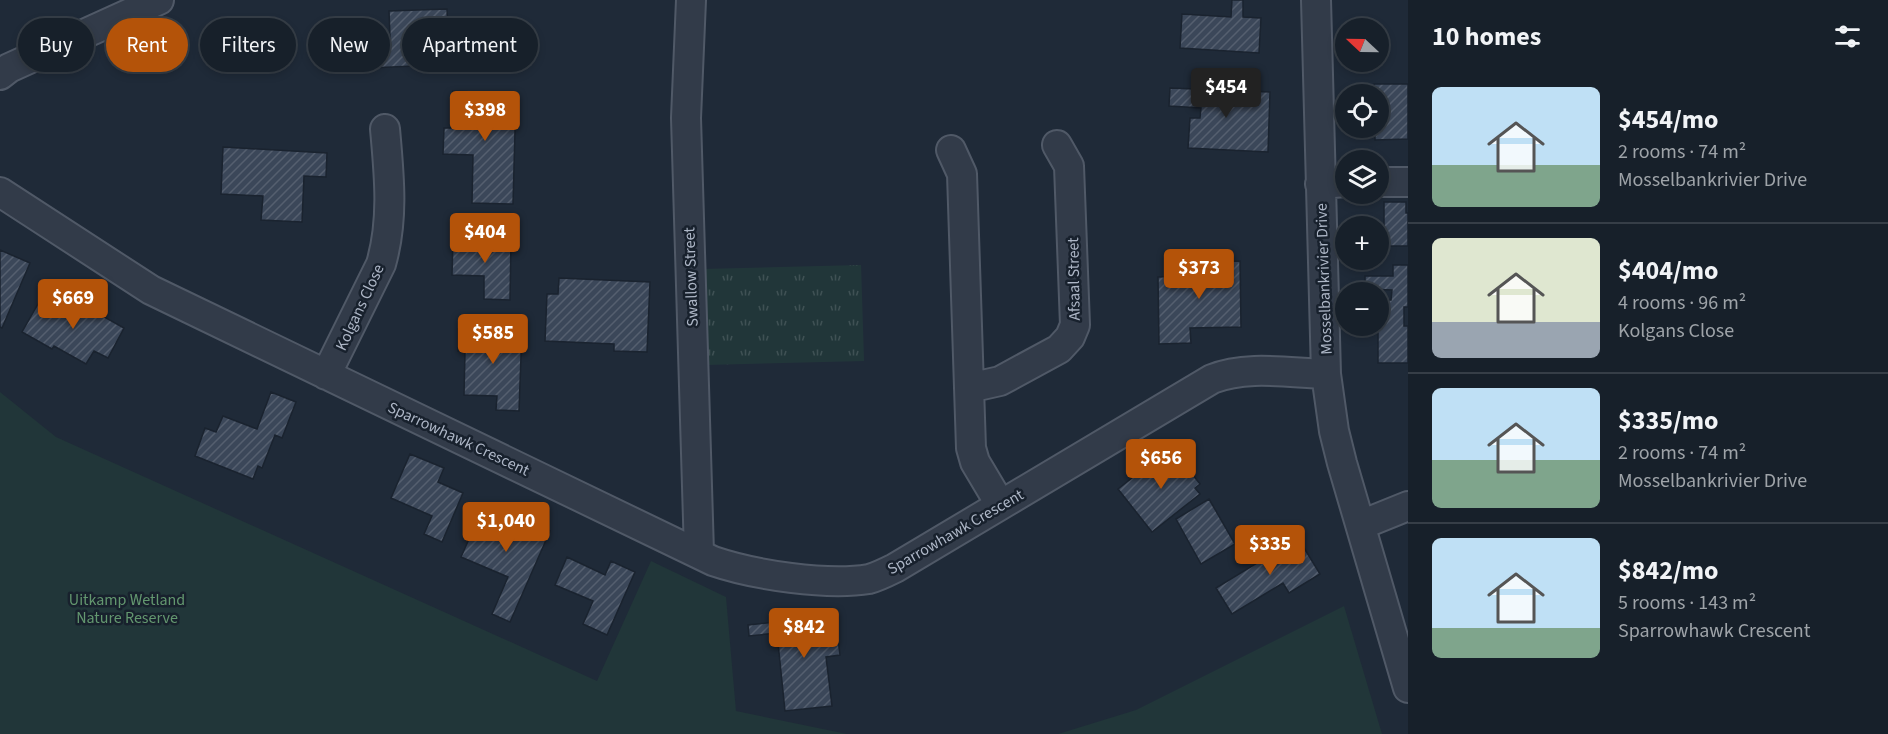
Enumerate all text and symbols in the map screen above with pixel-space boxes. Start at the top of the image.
chip: Buy [18,18,94,72]
chip: Rent [106,18,188,72]
chip: Filters [200,18,296,72]
chip: New [308,18,390,72]
chip: Apartment [402,18,538,72]
north arrow [1335,18,1389,72]
map controls [1335,18,1389,336]
text: 10 homes [1432,18,1541,55]
icon: filters [1831,20,1864,53]
pin: $454 [1190,68,1262,119]
text: $454 [1205,73,1247,101]
button: locate [1335,84,1389,138]
pin: $398 [449,91,521,142]
text: $398 [464,96,506,124]
text: $454/mo [1618,101,1718,138]
icon: home [1480,111,1552,183]
text: 2 rooms · 74 m² [1618,138,1746,166]
button: layers [1335,150,1389,204]
text: Mosselbankrivier Drive [1618,166,1807,194]
street label: Mosselbankrivier Drive [1310,203,1338,355]
pin: $404 [449,213,521,264]
button: + [1335,216,1389,270]
text: $404 [464,218,506,246]
street label: Swallow Street [678,226,704,327]
street label: Afsaal Street [1062,237,1086,321]
pin: $373 [1163,249,1235,300]
text: $404/mo [1618,252,1718,289]
text: $373 [1178,254,1220,282]
street label: Kolgans Close [330,261,390,354]
icon: home [1480,262,1552,334]
pin: $669 [37,279,109,330]
button: − [1335,282,1389,336]
text: $669 [52,284,94,312]
text: 4 rooms · 96 m² [1618,289,1746,317]
pin: $585 [457,314,529,365]
text: Kolgans Close [1618,317,1734,345]
text: $585 [472,319,514,347]
street label: Sparrowhawk Crescent [384,396,534,482]
text: $335/mo [1618,402,1718,439]
icon: home [1480,412,1552,484]
pin: $656 [1125,439,1197,490]
text: 2 rooms · 74 m² [1618,439,1746,467]
text: $656 [1140,444,1182,472]
text: Mosselbankrivier Drive [1618,467,1807,495]
street label: Sparrowhawk Crescent [883,484,1028,580]
pin: $1,040 [457,502,555,553]
text: $1,040 [477,507,535,535]
pin: $335 [1234,525,1306,576]
text: $335 [1249,530,1291,558]
text: $842/mo [1618,552,1718,589]
icon: home [1480,562,1552,634]
park label: Uitkamp Wetland Nature Reserve [69,589,185,629]
text: 5 rooms · 143 m² [1618,589,1756,617]
pin: $842 [768,608,840,659]
text: $842 [783,613,825,641]
text: Sparrowhawk Crescent [1618,617,1810,645]

